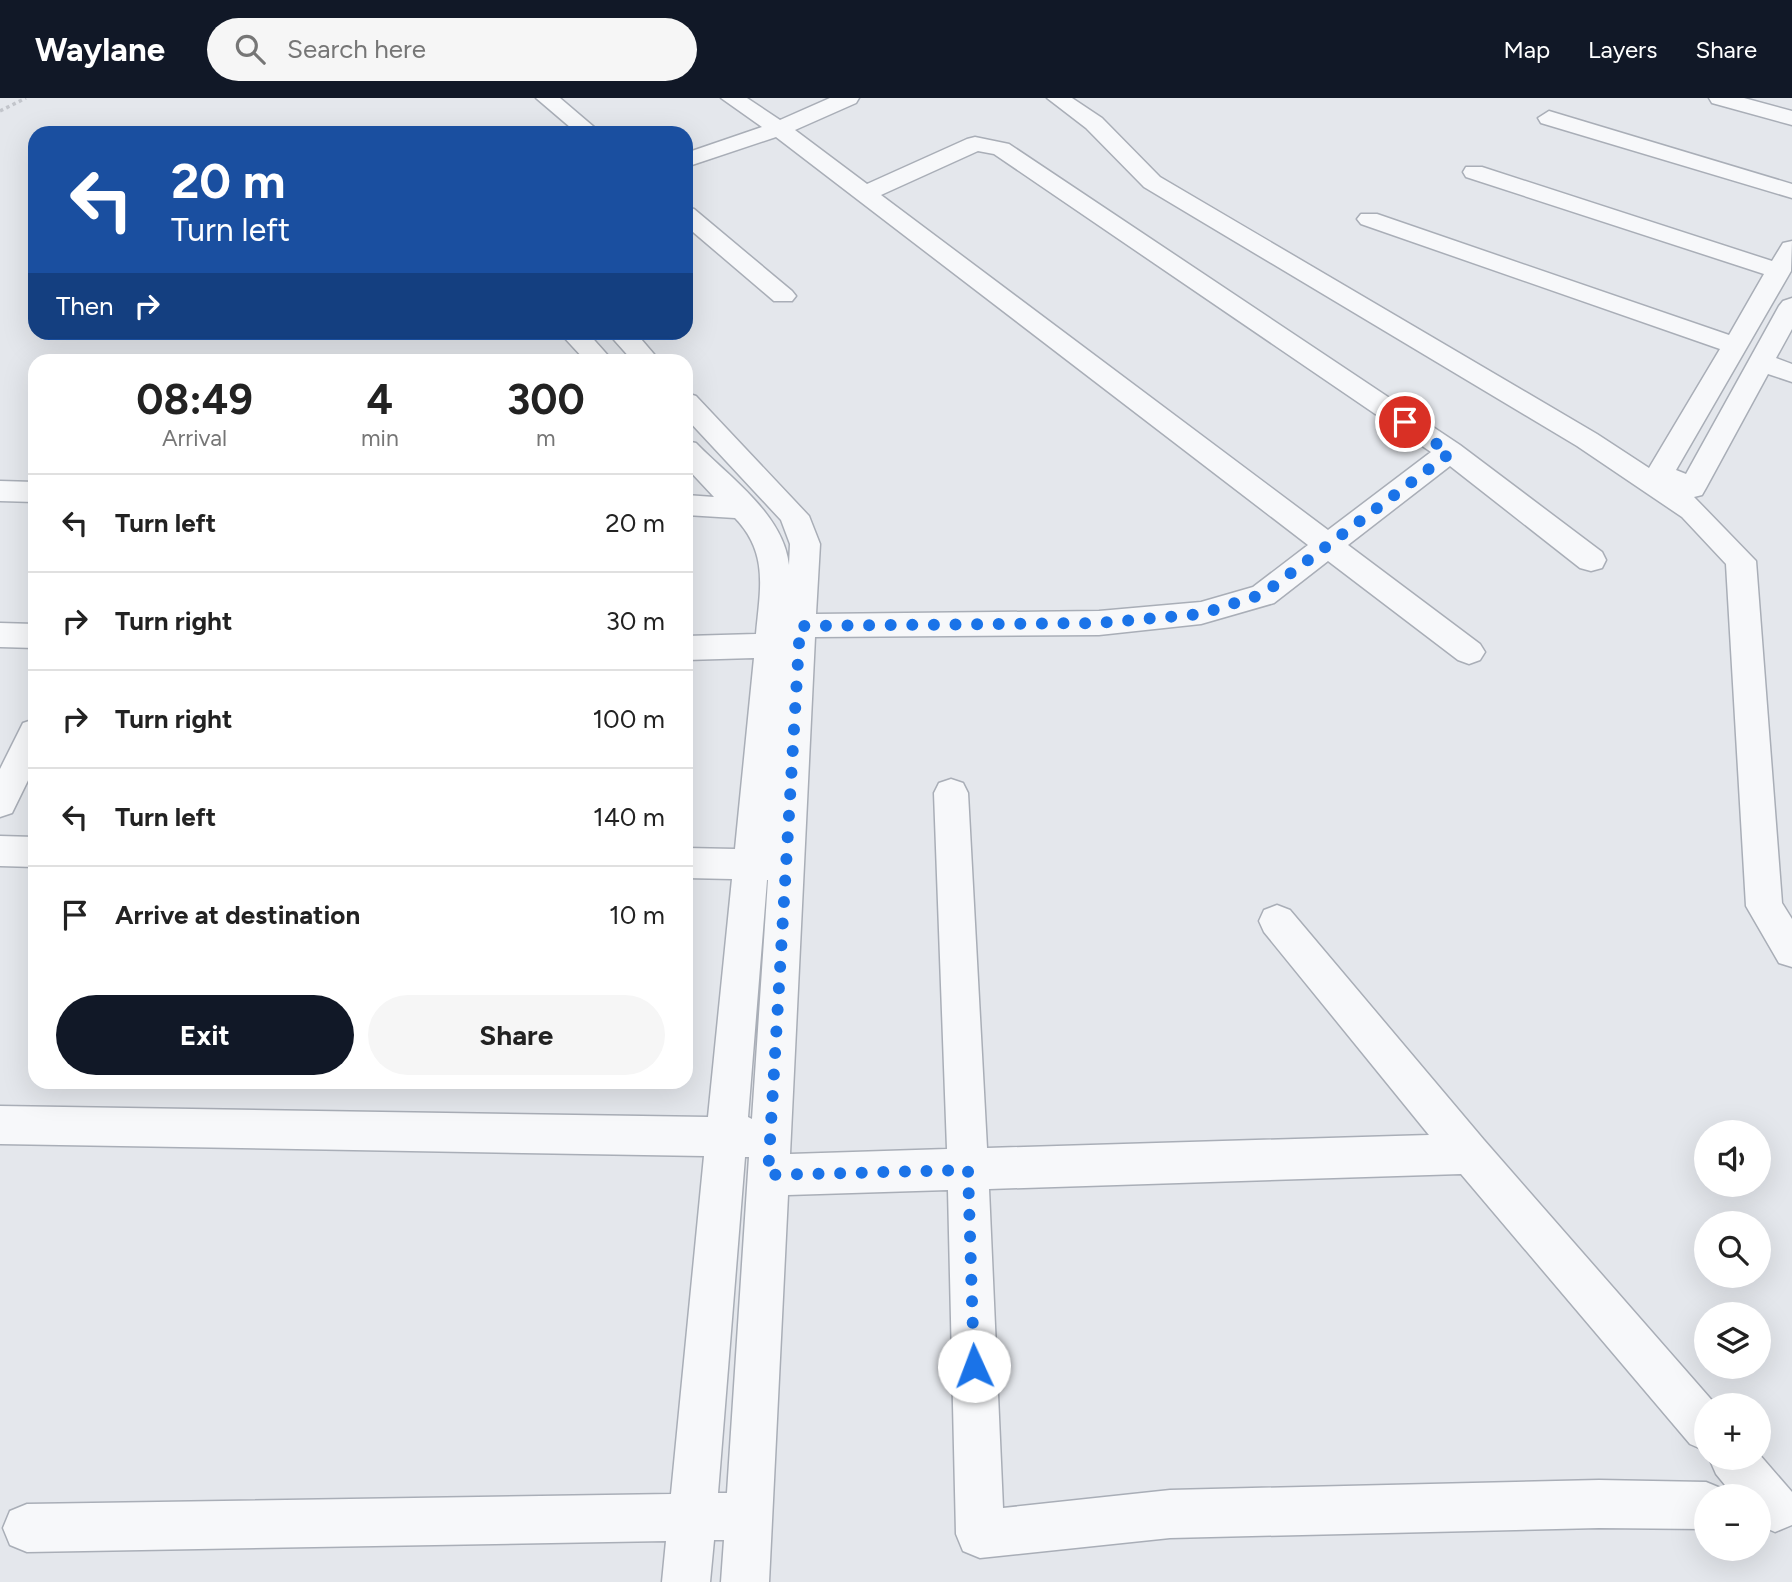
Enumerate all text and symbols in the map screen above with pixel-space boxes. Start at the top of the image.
search box [207,18,697,81]
text: Waylane [35,30,165,69]
icon: search [231,30,269,68]
text: Search here [287,33,426,65]
text: Map [1503,35,1550,64]
text: Layers [1588,35,1657,64]
text: Share [1695,35,1757,64]
text: 20 m [171,151,286,210]
icon: left [56,154,147,245]
text: Turn left [171,211,290,249]
icon: right [128,287,166,325]
text: Then [56,290,114,322]
text: 08:49 [136,374,253,425]
text: 4 [367,374,393,425]
text: 300 [507,374,585,425]
pin [1375,392,1435,452]
icon: arrive [1386,403,1424,441]
text: Arrival [162,424,227,452]
text: min [361,424,399,452]
text: m [536,424,556,452]
icon: left [56,504,94,542]
text: Turn left [115,507,216,539]
text: 20 m [605,507,665,539]
icon: right [56,602,94,640]
text: Turn right [115,605,232,637]
text: 30 m [606,605,665,637]
icon: right [56,700,94,738]
text: Turn right [115,703,232,735]
text: 100 m [592,703,665,735]
icon: left [56,798,94,836]
text: Turn left [115,801,216,833]
text: 140 m [593,801,665,833]
icon: arrive [56,896,94,934]
text: Arrive at destination [115,899,360,931]
text: 10 m [609,899,665,931]
button: Exit [56,995,354,1075]
button: Share [368,995,665,1075]
map controls [1694,1120,1771,1561]
button: sound [1694,1120,1771,1197]
button: search [1694,1211,1771,1288]
button: layers [1694,1302,1771,1379]
position arrow [937,1329,1011,1403]
button: + [1694,1393,1771,1470]
button: − [1694,1484,1771,1561]

